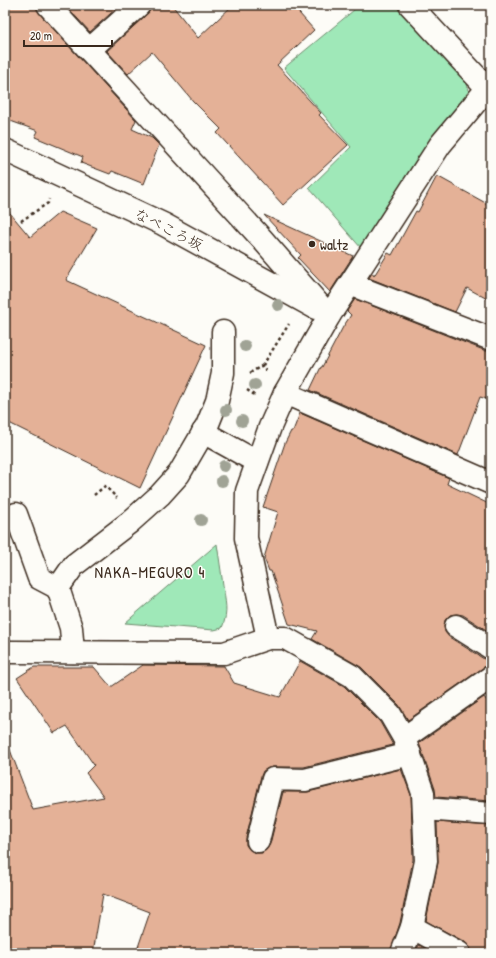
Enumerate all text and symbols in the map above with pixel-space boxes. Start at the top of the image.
scale bar [24,22,112,48]
text: 20 m [30,27,52,44]
street label: なべころ坂 [131,203,207,255]
place label: waltz [320,234,349,255]
marker: waltz [307,239,317,249]
district label: NAKA-MEGURO 4 [95,561,205,583]

